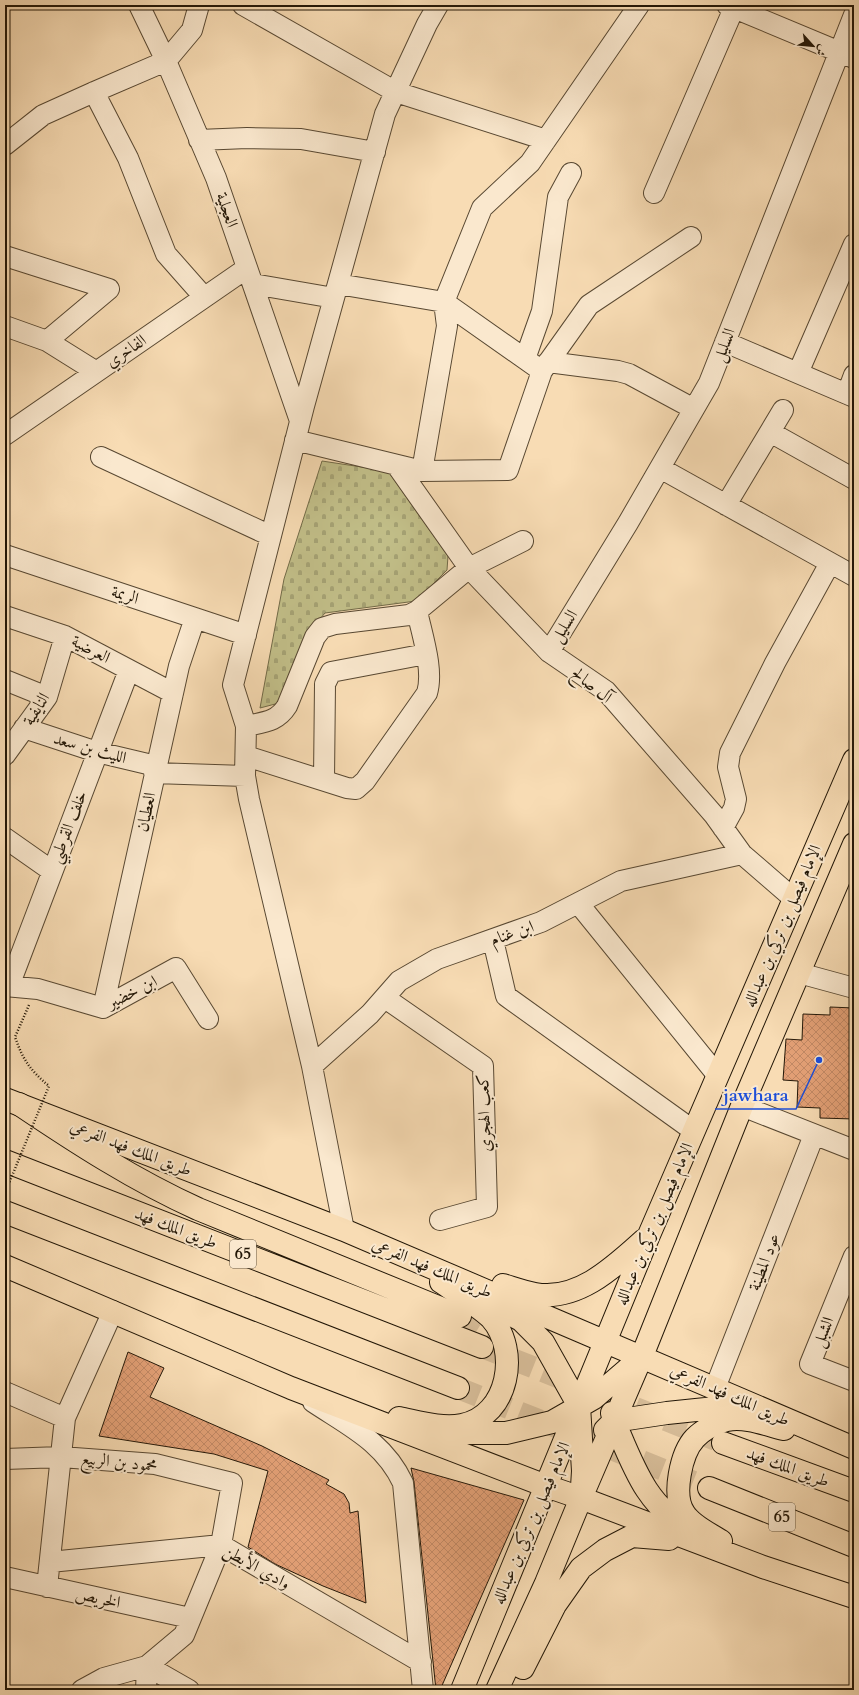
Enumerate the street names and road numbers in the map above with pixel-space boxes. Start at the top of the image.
street label: العجلية [210,189,244,231]
street label: السليل [707,324,741,365]
street label: الفاخري [101,329,152,375]
street label: الريمة [108,580,142,610]
street label: السليل [545,605,583,647]
street label: العرضية [67,629,115,669]
street label: آل صالح [565,662,619,712]
street label: النايفية [17,688,55,730]
street label: الليث بن سعد [51,727,130,769]
street label: خلف القرطبي [44,787,96,868]
street label: العطيان [131,790,161,834]
street label: الإمام فيصل بن تركي بن عبدالله [737,841,830,1012]
street label: ابن غنام [487,915,538,954]
street label: ابن خضير [101,969,161,1015]
street label: كعب الهجري [471,1074,499,1152]
street label: طريق الملك فهد الفرعي [66,1114,195,1185]
street label: الإمام فيصل بن تركي بن عبدالله [609,1139,702,1310]
street label: طريق الملك فهد [131,1202,221,1254]
street label: عود المطينة [743,1230,785,1294]
street label: طريق الملك فهد الفرعي [367,1232,496,1306]
road number: 65 [230,1240,256,1268]
street label: الشبل [806,1313,840,1351]
street label: طريق الملك فهد الفرعي [665,1358,793,1434]
street label: الإمام فيصل بن تركي بن عبدالله [486,1438,579,1609]
street label: طريق الملك فهد [743,1441,833,1493]
street label: محمود بن الربيع [79,1447,159,1481]
road number: 65 [769,1503,795,1531]
street label: وادي الأبطن [218,1539,295,1597]
street label: الخريص [73,1582,123,1614]

